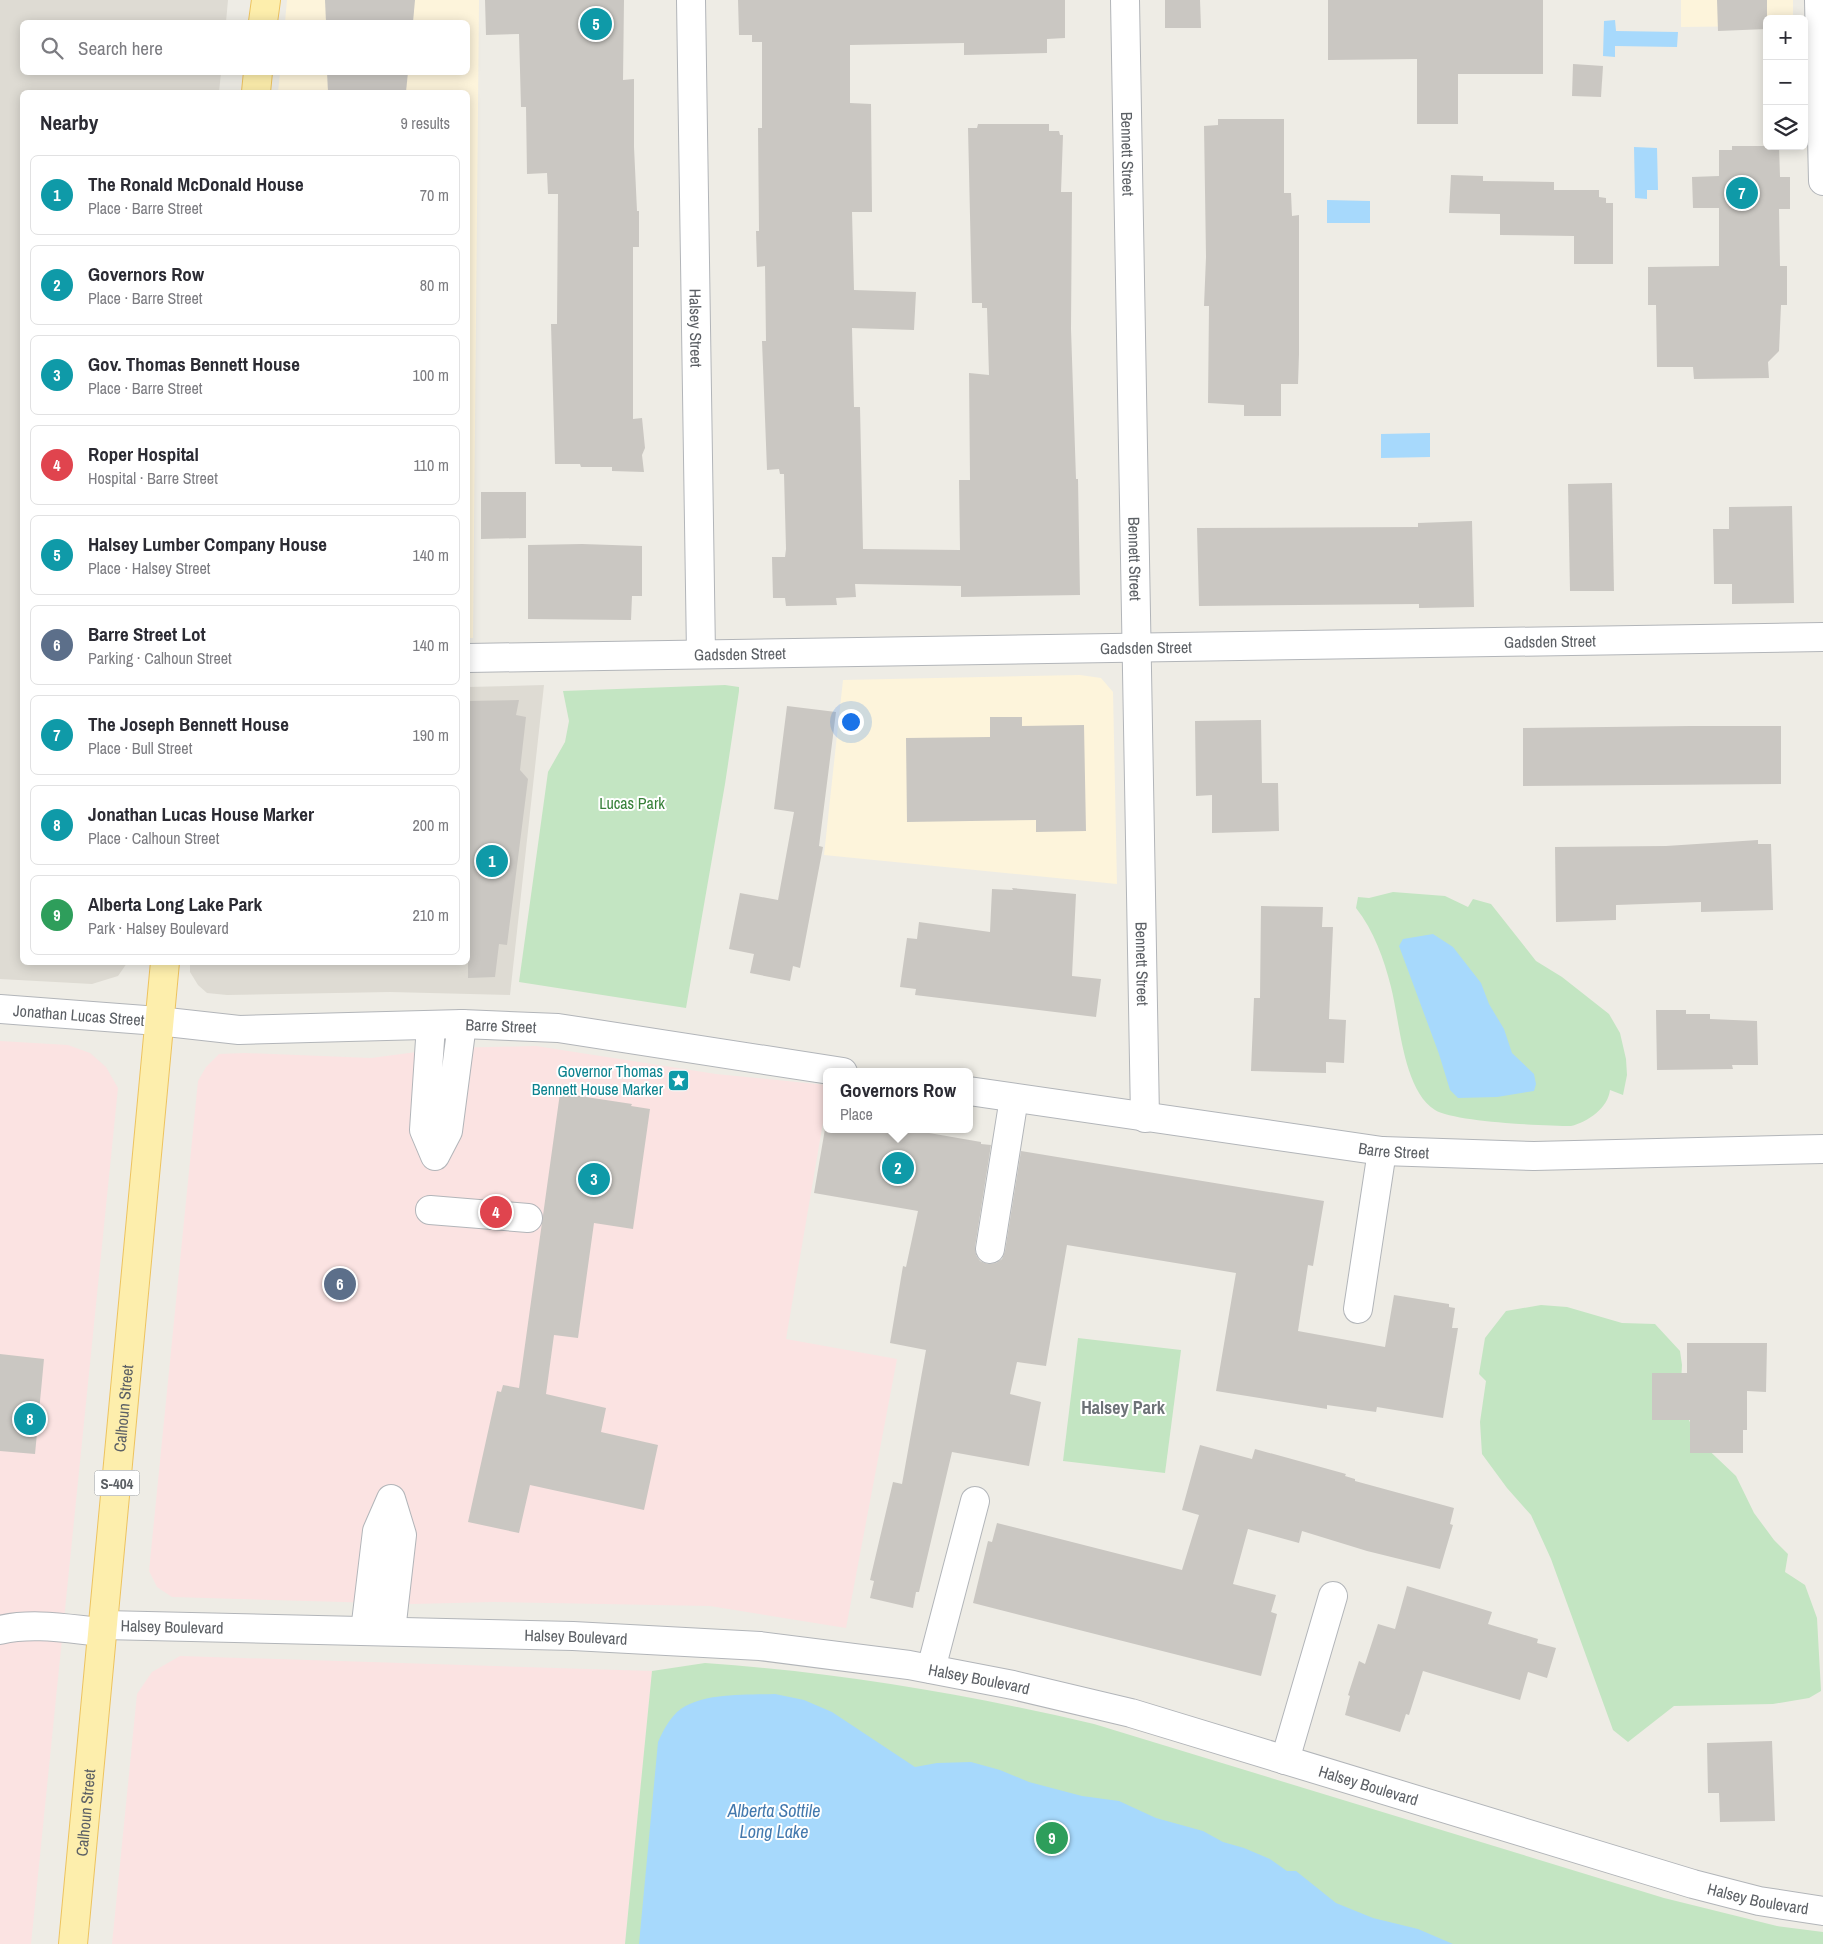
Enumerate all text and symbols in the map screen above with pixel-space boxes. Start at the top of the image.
pin: 5 [580,5,612,43]
map controls [1763,15,1808,150]
button: + [1763,15,1808,60]
search box [20,20,470,75]
icon: search [38,34,66,62]
text: Search here [78,35,163,61]
button: − [1763,60,1808,105]
button: layers [1763,105,1808,150]
text: Nearby [40,108,98,137]
text: 9 results [400,112,450,134]
street label: Bennett Street [1116,112,1140,196]
text: The Ronald McDonald House [88,171,304,197]
pin: 7 [1726,174,1758,212]
text: 1 [53,184,61,206]
text: 70 m [420,184,449,206]
text: Place · Barre Street [88,197,203,219]
text: Governors Row [88,261,204,287]
text: 2 [53,274,61,296]
text: 80 m [420,274,449,296]
text: Place · Barre Street [88,287,203,309]
street label: Halsey Street [684,288,708,368]
text: Gov. Thomas Bennett House [88,351,300,377]
text: 3 [53,364,61,386]
text: 100 m [413,364,449,386]
text: Place · Barre Street [88,377,203,399]
text: Roper Hospital [88,441,199,467]
text: 4 [53,454,61,476]
text: 110 m [413,454,449,476]
text: Hospital · Barre Street [88,467,218,489]
street label: Bennett Street [1123,517,1147,601]
text: Halsey Lumber Company House [88,531,327,557]
text: 5 [53,544,61,566]
text: 140 m [413,544,449,566]
text: Place · Halsey Street [88,557,211,579]
text: Barre Street Lot [88,621,206,647]
street label: Gadsden Street [1504,630,1596,653]
text: 6 [53,634,61,656]
text: 140 m [413,634,449,656]
street label: Gadsden Street [1100,636,1192,659]
street label: Gadsden Street [694,642,786,665]
text: Parking · Calhoun Street [88,647,232,669]
your location [838,709,864,735]
text: The Joseph Bennett House [88,711,289,737]
text: 7 [53,724,61,746]
text: 190 m [413,724,449,746]
text: Place · Bull Street [88,737,192,759]
park label: Lucas Park [599,792,665,814]
text: Jonathan Lucas House Marker [88,801,314,827]
text: 8 [53,814,61,836]
text: 200 m [413,814,449,836]
text: Place · Calhoun Street [88,827,219,849]
pin: 1 [476,842,508,880]
text: Alberta Long Lake Park [88,891,262,917]
text: 9 [53,904,61,926]
text: 210 m [413,904,449,926]
text: Park · Halsey Boulevard [88,917,229,939]
street label: Bennett Street [1130,922,1154,1006]
street label: Jonathan Lucas Street [12,999,145,1031]
street label: Barre Street [465,1013,537,1038]
place label: Governor Thomas Bennett House Marker [532,1060,664,1100]
place icon: Governor Thomas Bennett House Marker [667,1068,691,1092]
popup [823,1068,973,1133]
text: Governors Row [840,1077,956,1103]
text: Place [840,1103,873,1125]
street label: Barre Street [1357,1137,1430,1164]
pin: 2 [882,1149,914,1187]
pin: 3 [578,1160,610,1198]
pin: 4 [480,1193,512,1231]
pin: 6 [324,1265,356,1303]
street label: Calhoun Street [108,1363,138,1453]
district label: Halsey Park [1081,1395,1166,1420]
pin: 8 [14,1400,46,1438]
road number: S-404 [94,1470,140,1496]
street label: Halsey Boulevard [120,1614,224,1639]
street label: Halsey Boulevard [524,1624,628,1650]
street label: Halsey Boulevard [927,1658,1032,1700]
street label: Halsey Boulevard [1316,1760,1421,1811]
street label: Calhoun Street [70,1768,100,1857]
water label: Alberta Sottile Long Lake [727,1798,820,1844]
pin: 9 [1036,1819,1068,1857]
street label: Halsey Boulevard [1705,1877,1810,1920]

